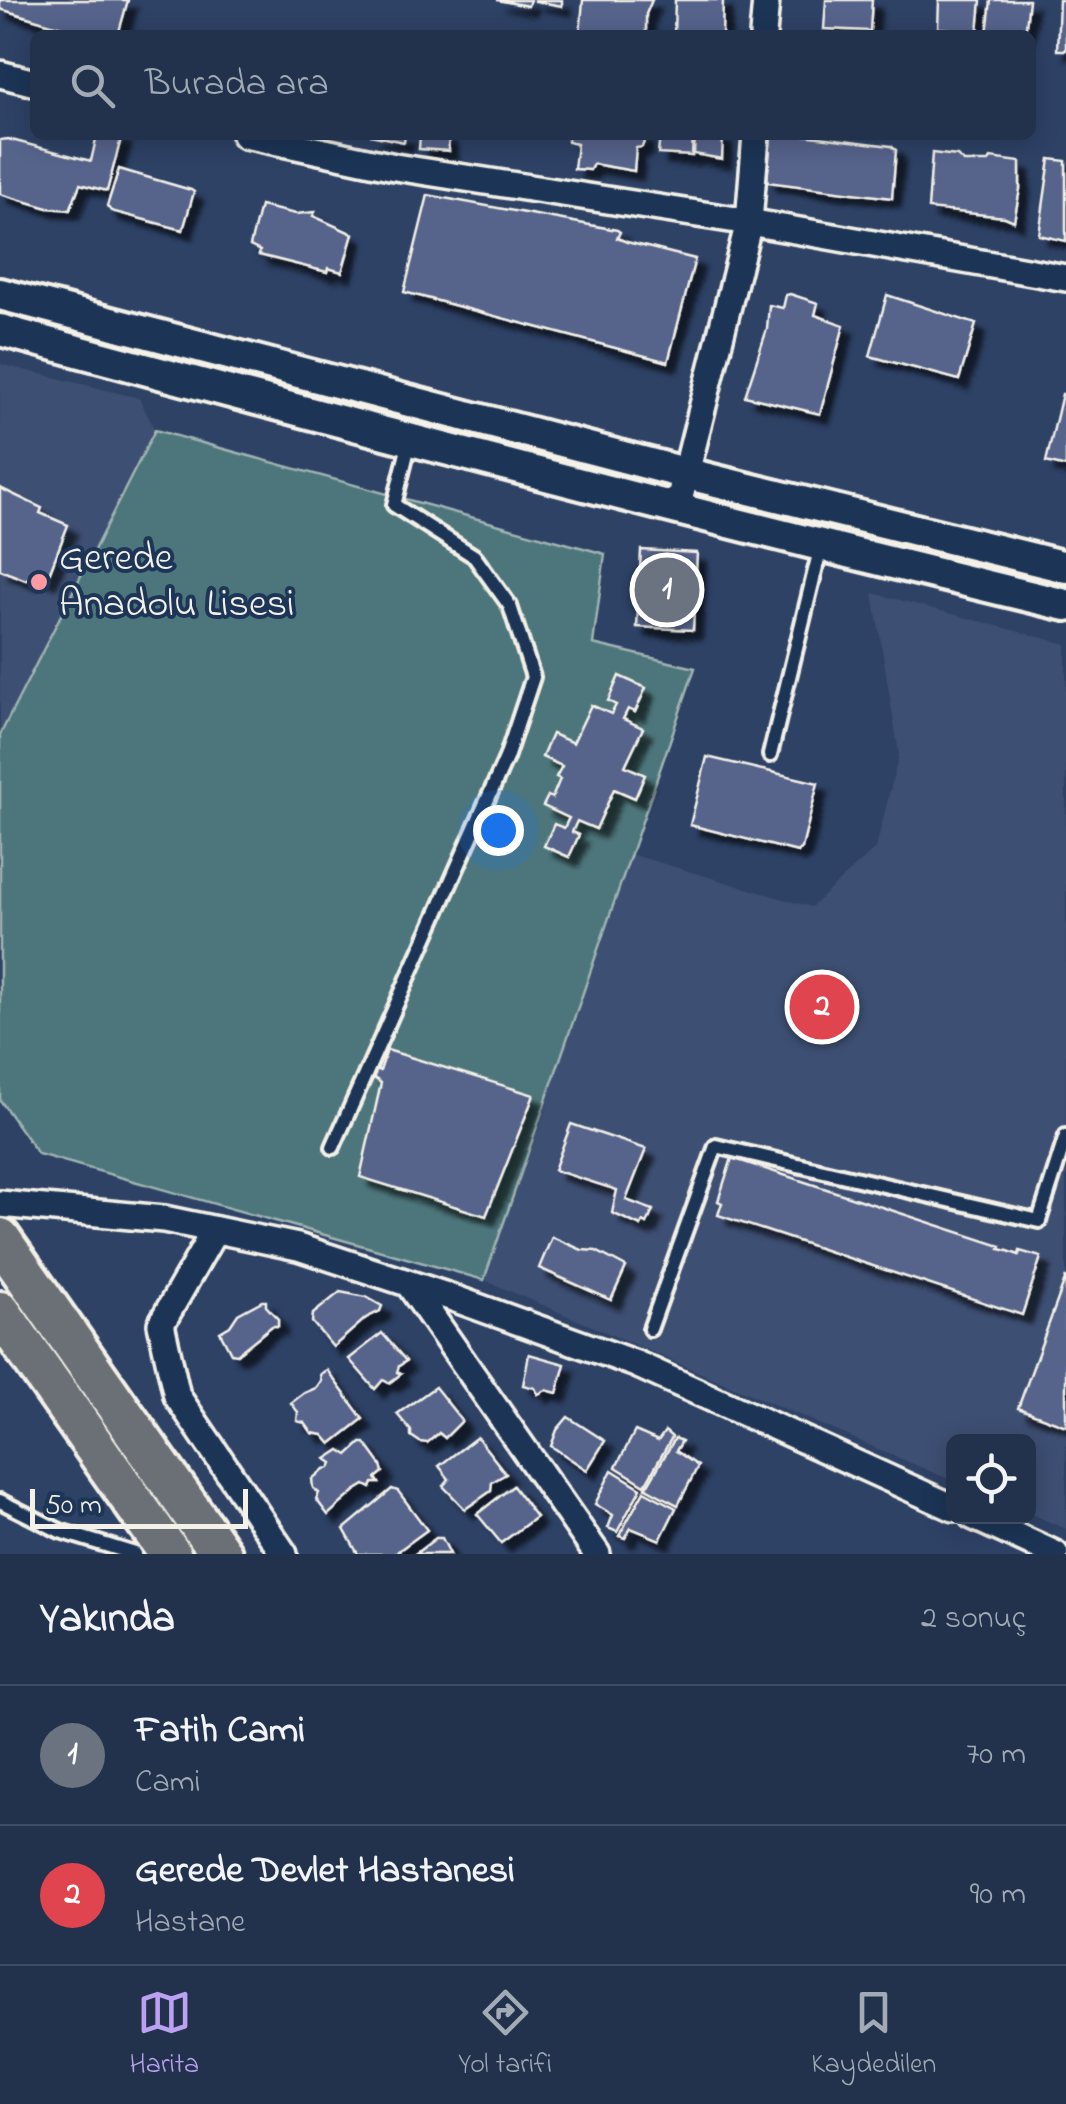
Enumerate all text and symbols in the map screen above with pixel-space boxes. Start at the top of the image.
search box [30,30,1036,140]
text: Burada ara [145,57,329,113]
icon: search [65,58,120,113]
place label: Gerede Anadolu Lisesi [59,530,294,635]
pin: 1 [634,552,700,628]
marker: Gerede Anadolu Lisesi [28,571,50,593]
your location [473,805,524,856]
pin: 2 [790,970,854,1044]
map controls [946,1434,1036,1524]
button: locate [946,1434,1036,1524]
scale bar [30,1484,248,1528]
text: 50 m [45,1486,102,1527]
text: Yakında [40,1589,175,1650]
text: 2 sonuç [921,1596,1026,1643]
text: Fatih Cami [135,1704,305,1760]
text: 1 [67,1732,78,1779]
text: 70 m [966,1732,1026,1779]
text: Cami [135,1760,200,1807]
text: Gerede Devlet Hastanesi [135,1844,515,1900]
text: 2 [65,1872,80,1919]
text: 90 m [970,1872,1026,1919]
text: Hastane [135,1900,245,1947]
tab: Harita [130,1985,199,2086]
tab: Yol tarifi [458,1985,552,2086]
tab: Kaydedilen [811,1985,936,2086]

